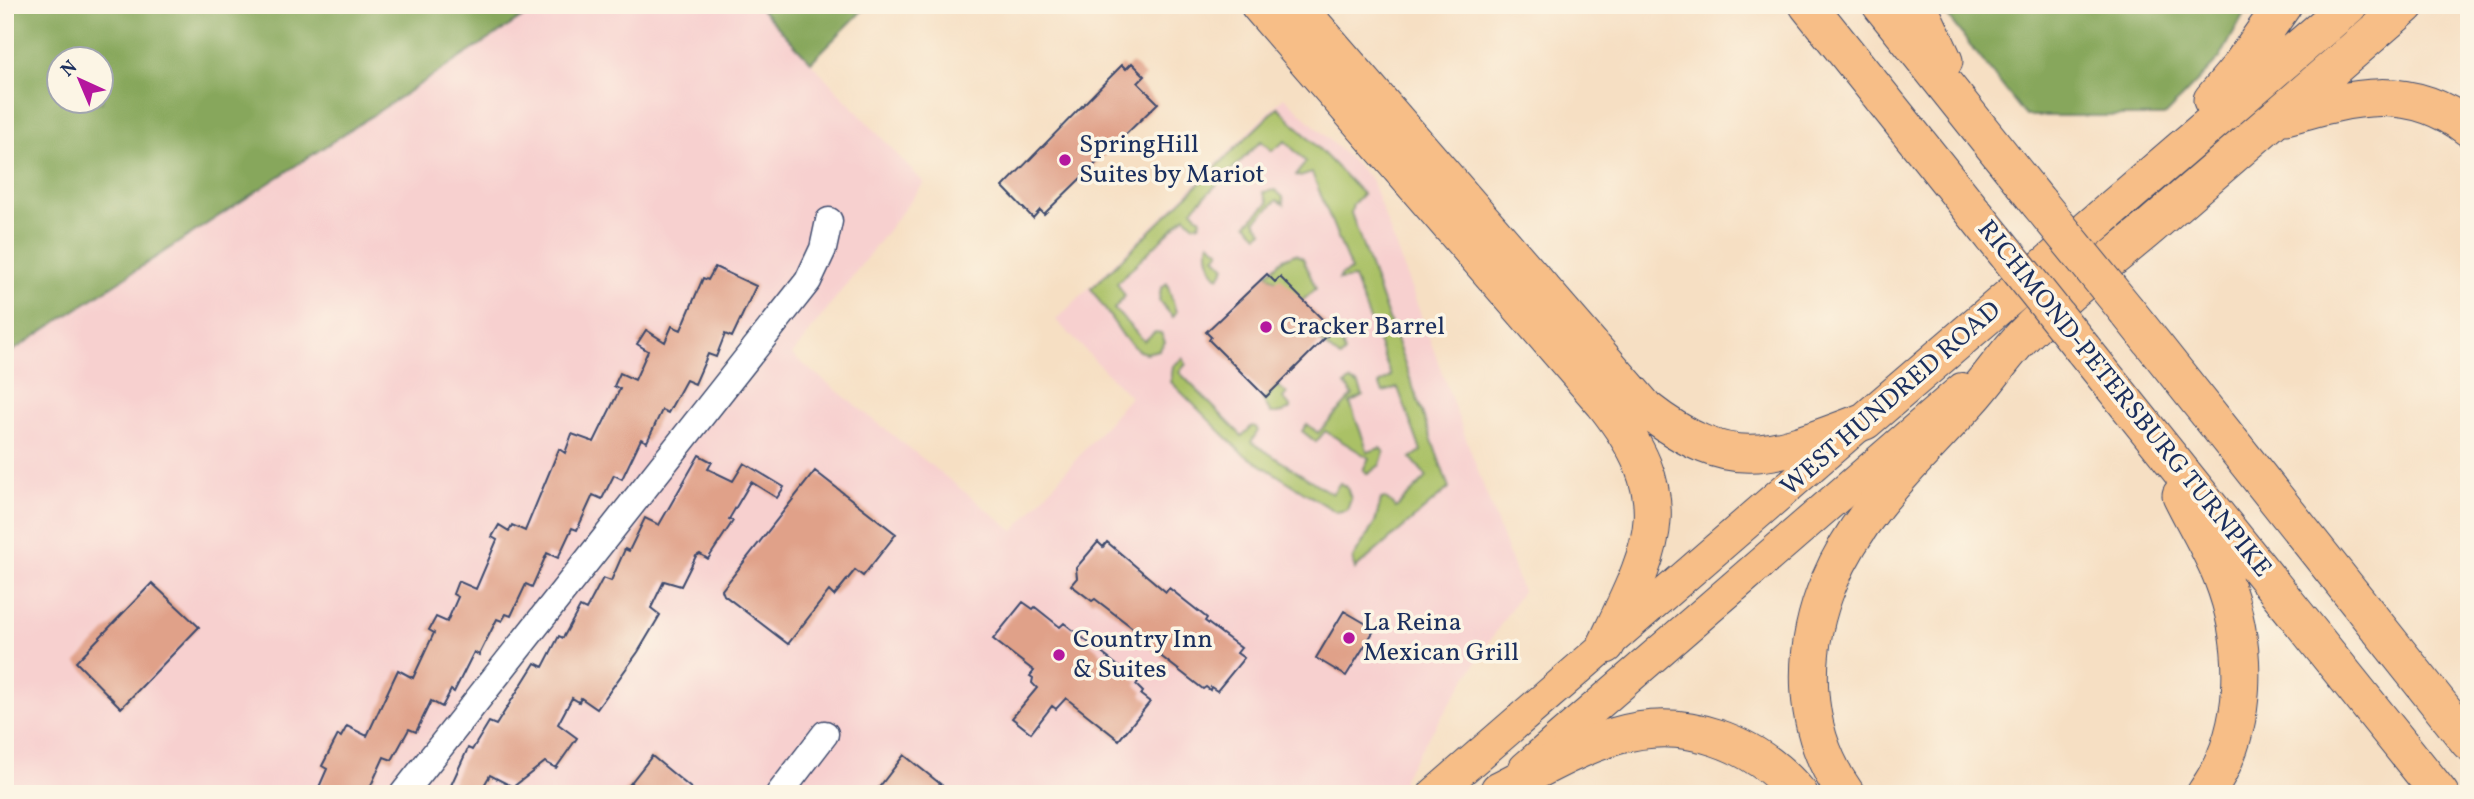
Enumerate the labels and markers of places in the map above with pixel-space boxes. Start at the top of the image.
place label: SpringHill Suites by Mariot [1079,127,1265,193]
marker: SpringHill Suites by Mariot [1057,152,1073,168]
place label: Cracker Barrel [1280,309,1445,345]
marker: Cracker Barrel [1258,319,1274,335]
place label: La Reina Mexican Grill [1363,605,1519,671]
place label: Country Inn & Suites [1073,622,1213,688]
marker: La Reina Mexican Grill [1341,630,1357,646]
marker: Country Inn & Suites [1051,647,1067,663]

